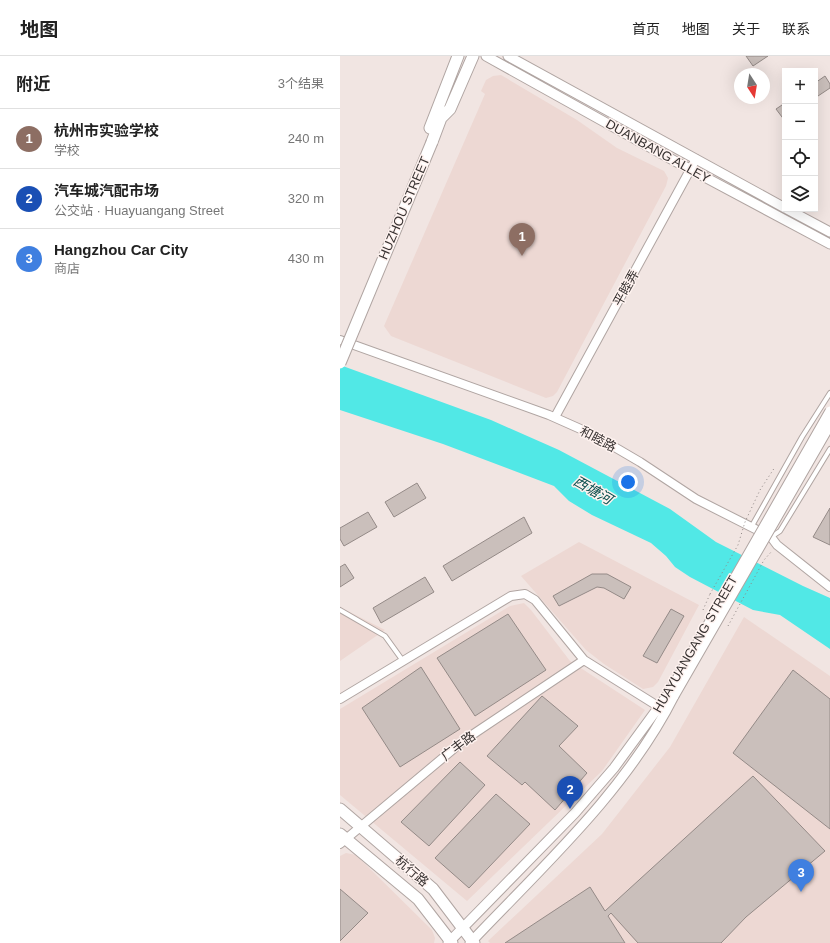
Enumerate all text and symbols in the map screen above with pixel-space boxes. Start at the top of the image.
text: 地图 [20,19,58,40]
text: 首页 [632,21,660,37]
text: 地图 [682,21,710,37]
text: 关于 [732,21,760,37]
text: 联系 [782,21,810,37]
north arrow [734,68,770,104]
map controls [782,68,818,212]
button: + [782,68,818,104]
text: 附近 [16,75,50,94]
text: 3个结果 [278,76,324,91]
button: − [782,104,818,140]
street label: DUANBANG ALLEY [603,116,713,186]
text: 杭州市实验学校 [54,122,159,139]
text: 1 [25,131,33,146]
text: 240 m [288,131,324,146]
button: locate [782,140,818,176]
text: 学校 [54,143,80,158]
street label: HUZHOU STREET [376,154,433,262]
button: layers [782,176,818,212]
text: 汽车城汽配市场 [54,182,159,199]
text: 2 [25,191,33,206]
text: 320 m [288,191,324,206]
text: 公交站 · Huayuangang Street [54,203,224,218]
pin: 1 [509,223,535,256]
text: Hangzhou Car City [54,241,188,258]
text: 3 [25,251,33,266]
text: 430 m [288,251,324,266]
text: 商店 [54,261,80,276]
street label: 平睦弄 [610,267,642,309]
street label: 和睦路 [577,423,619,455]
your location [618,472,638,492]
water label: 西塘河 [571,473,618,509]
street label: HUAYUANGANG STREET [650,573,740,715]
street label: 广丰路 [438,728,478,764]
pin: 2 [557,776,583,809]
street label: 杭行路 [392,853,432,889]
pin: 3 [788,859,814,892]

